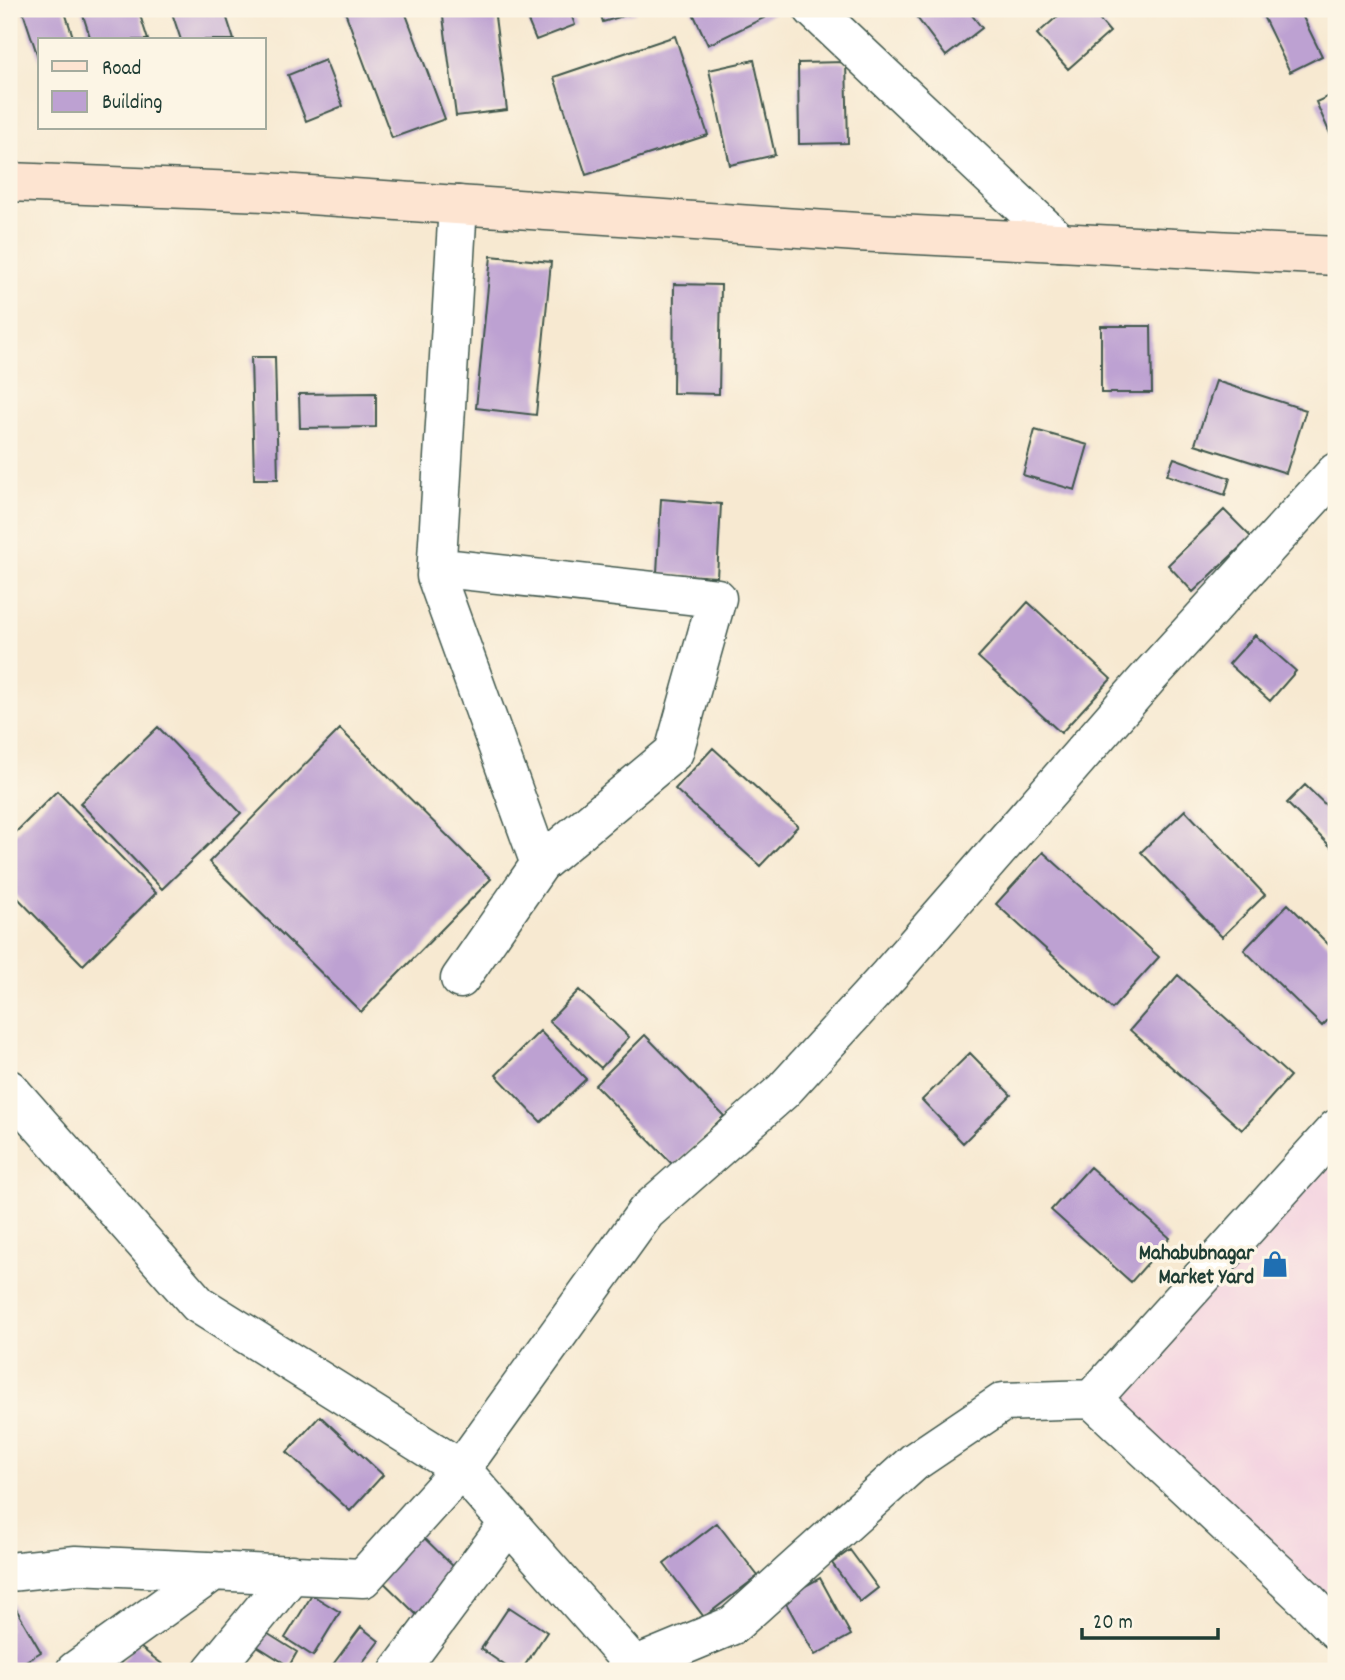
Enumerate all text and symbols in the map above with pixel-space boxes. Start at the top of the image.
legend [38,38,266,130]
text: Road [102,55,141,85]
text: Building [102,89,162,119]
place label: Mahabubnagar Market Yard [1139,1240,1255,1294]
shop icon: Mahabubnagar Market Yard [1260,1249,1290,1279]
scale bar [1082,1596,1219,1640]
text: 20 m [1093,1609,1133,1639]

